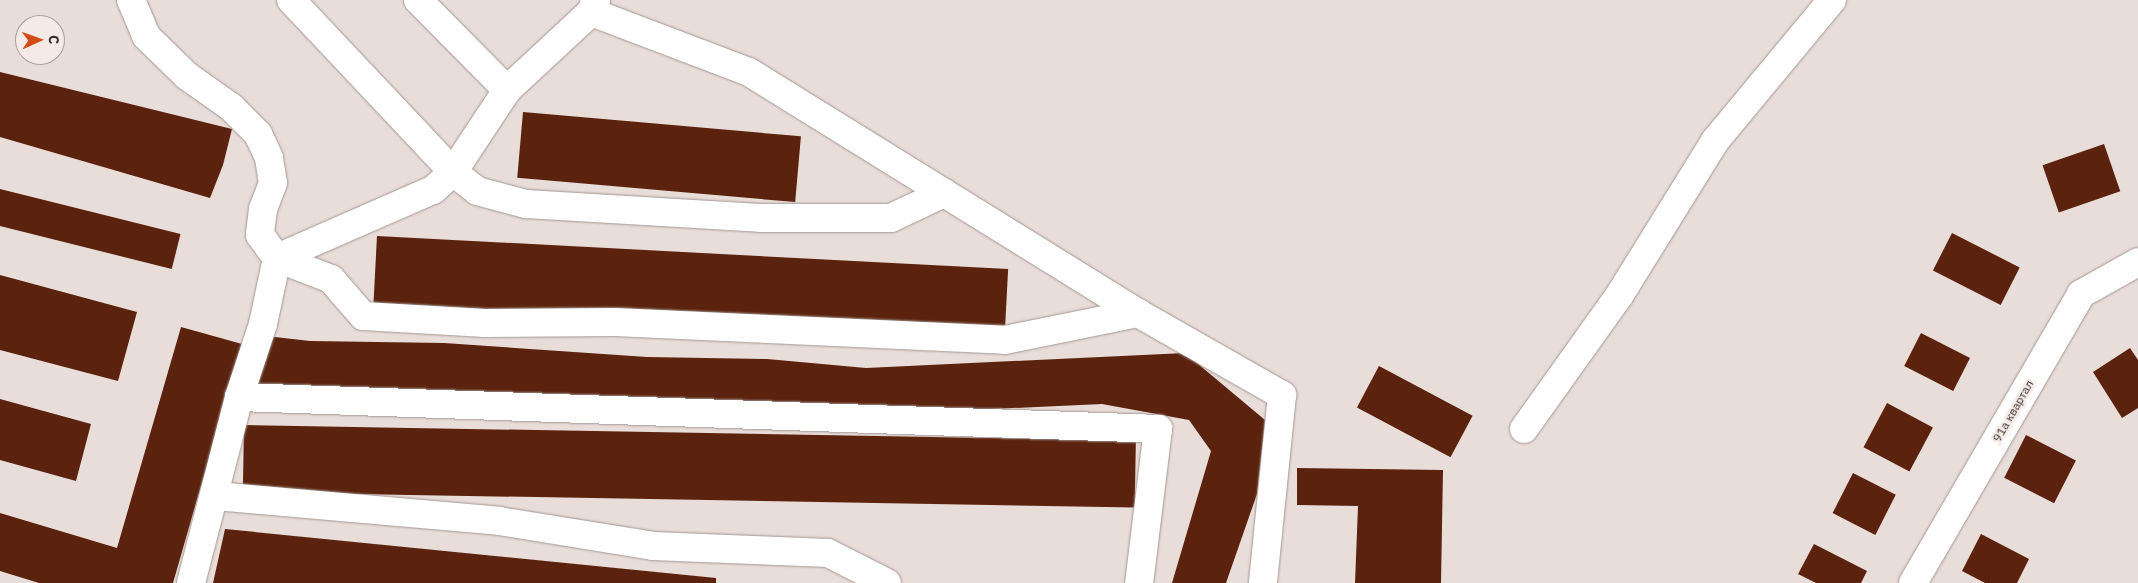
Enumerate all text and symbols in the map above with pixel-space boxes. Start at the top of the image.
north arrow [15,15,65,65]
text: С [45,35,63,44]
street label: 91а квартал [1990,378,2036,444]

